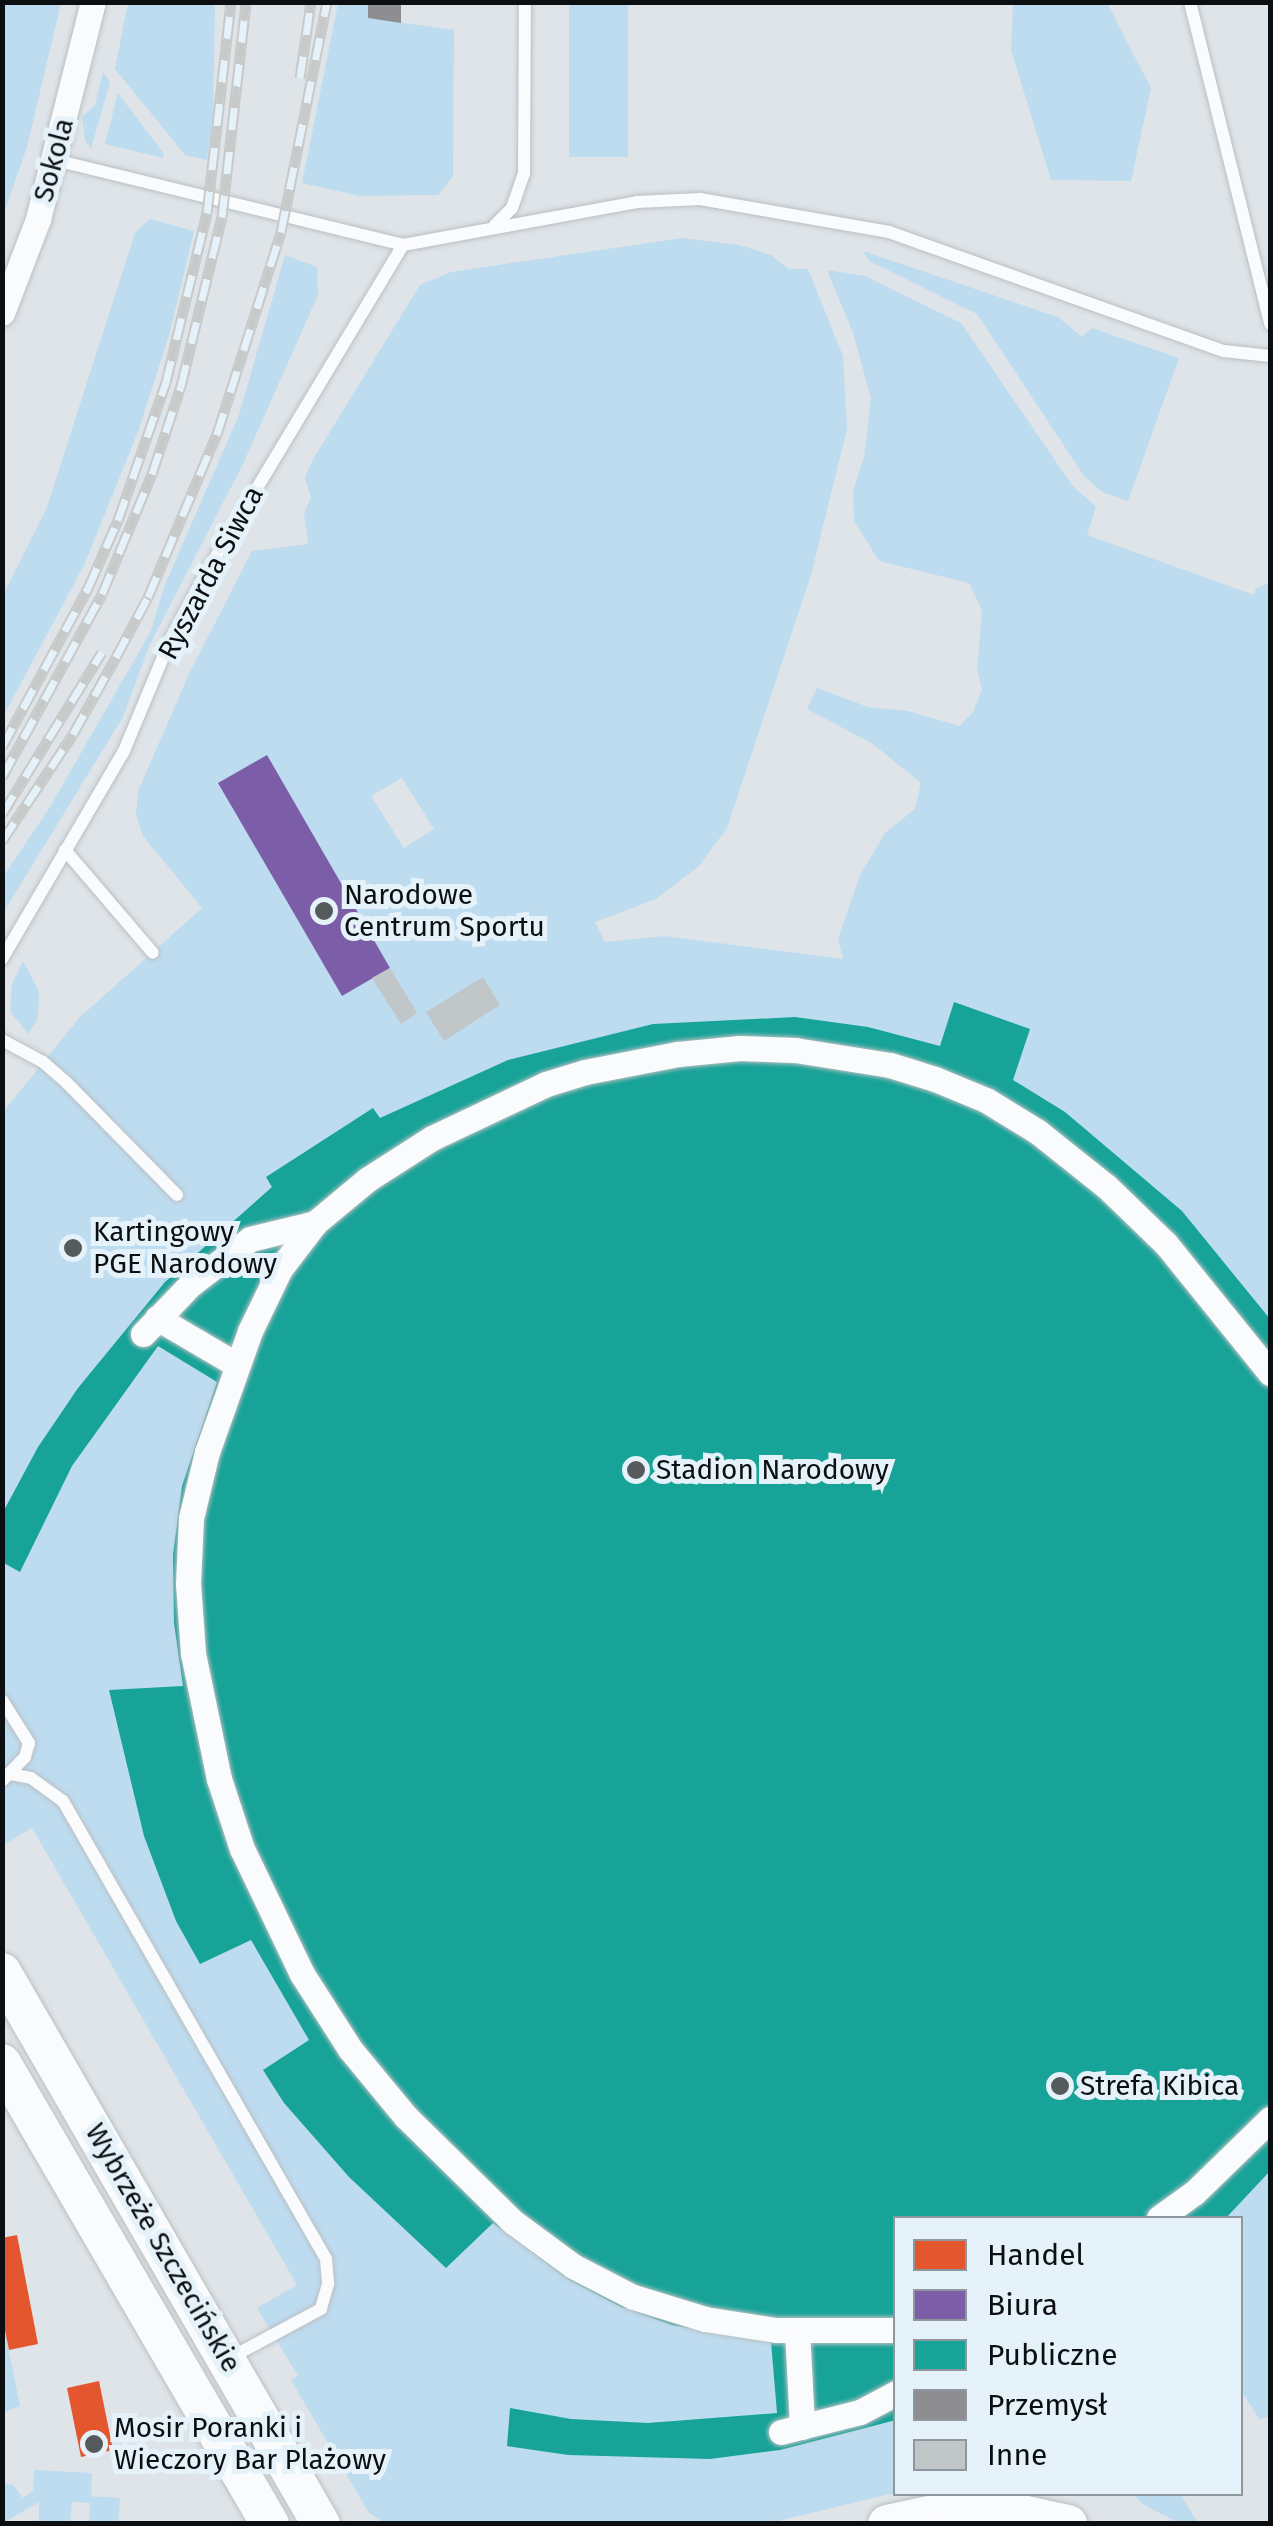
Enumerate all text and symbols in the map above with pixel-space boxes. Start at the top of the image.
street label: Sokola [27,114,81,206]
street label: Ryszarda Siwca [151,481,271,665]
place label: Narodowe Centrum Sportu [344,878,545,944]
marker: Narodowe Centrum Sportu [313,900,335,922]
place label: Kartingowy PGE Narodowy [93,1215,277,1281]
marker: Kartingowy PGE Narodowy [62,1237,84,1259]
place label: Stadion Narodowy [656,1453,889,1487]
marker: Stadion Narodowy [625,1459,647,1481]
place label: Strefa Kibica [1080,2069,1239,2103]
marker: Strefa Kibica [1049,2075,1071,2097]
street label: Wybrzeże Szczecińskie [78,2118,248,2378]
legend [893,2216,1243,2496]
text: Handel [987,2237,1084,2273]
text: Biura [987,2287,1058,2323]
text: Publiczne [987,2337,1118,2373]
text: Przemysł [987,2387,1107,2423]
place label: Mosir Poranki i Wieczory Bar Plażowy [114,2411,386,2477]
marker: Mosir Poranki i Wieczory Bar Plażowy [83,2433,105,2455]
text: Inne [987,2437,1047,2473]

